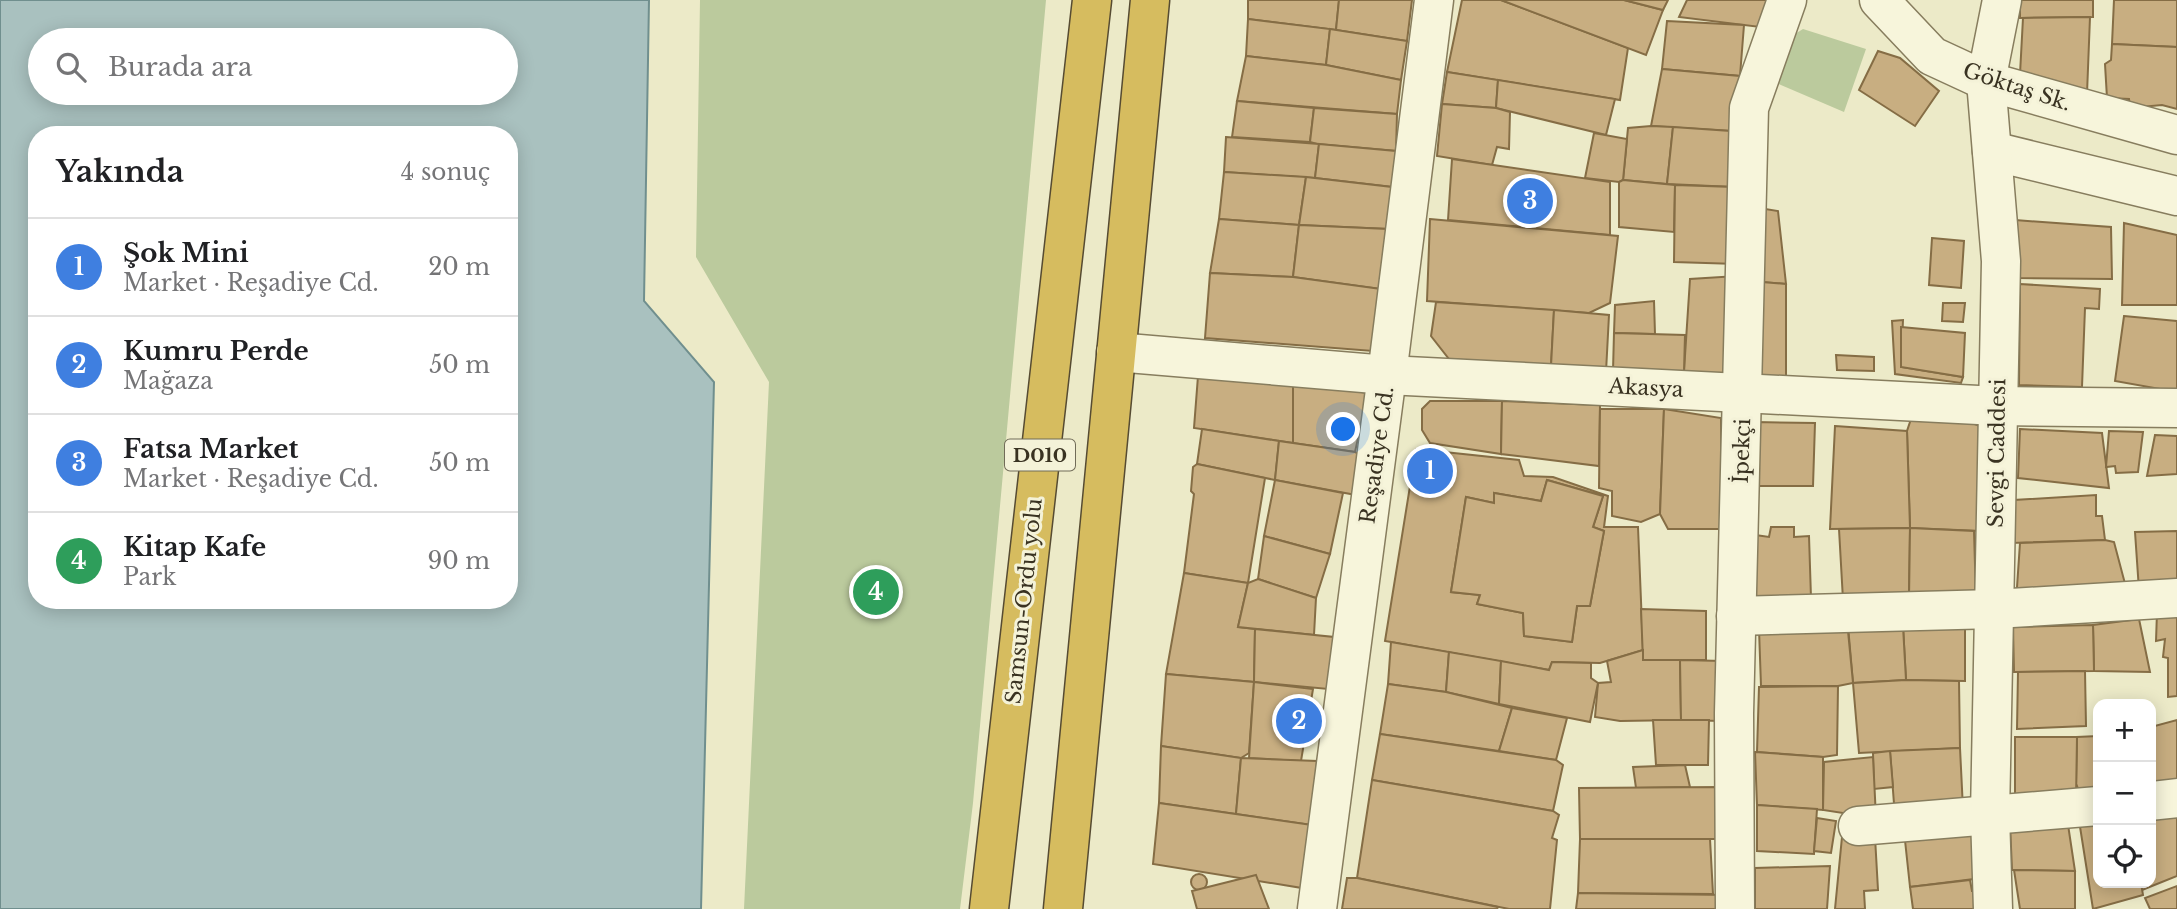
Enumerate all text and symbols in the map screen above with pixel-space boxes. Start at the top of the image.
search box [28,28,518,105]
icon: search [52,48,90,86]
text: Burada ara [108,51,252,83]
street label: Göktaş Sk. [1960,57,2074,117]
text: Yakında [56,153,184,190]
text: 4 sonuç [401,158,490,186]
pin: 3 [1507,175,1553,227]
text: Şok Mini [123,237,249,269]
text: 1 [74,253,84,281]
text: 20 m [428,253,490,281]
text: Market · Reşadiye Cd. [123,269,378,297]
text: Kumru Perde [123,335,309,367]
text: 2 [72,351,86,379]
text: 50 m [429,351,490,379]
text: Mağaza [123,367,213,395]
street label: Akasya [1607,373,1684,403]
street label: Sevgi Caddesi [1983,378,2011,528]
street label: Reşadiye Cd. [1354,385,1400,525]
your location [1326,412,1360,446]
street label: İpekçi [1728,418,1756,484]
text: Fatsa Market [123,433,298,465]
road number: D010 [1005,440,1075,470]
pin: 1 [1407,445,1453,497]
text: 3 [72,449,86,477]
text: 50 m [429,449,490,477]
text: Market · Reşadiye Cd. [123,465,378,493]
street label: Samsun-Ordu yolu [1000,497,1048,705]
text: Kitap Kafe [123,531,266,563]
text: 4 [71,547,87,575]
text: 90 m [428,547,490,575]
text: Park [123,563,176,591]
pin: 4 [853,566,899,618]
pin: 2 [1276,695,1322,747]
map controls [2093,699,2156,888]
button: + [2093,699,2156,762]
button: − [2093,762,2156,825]
button: locate [2093,825,2156,888]

